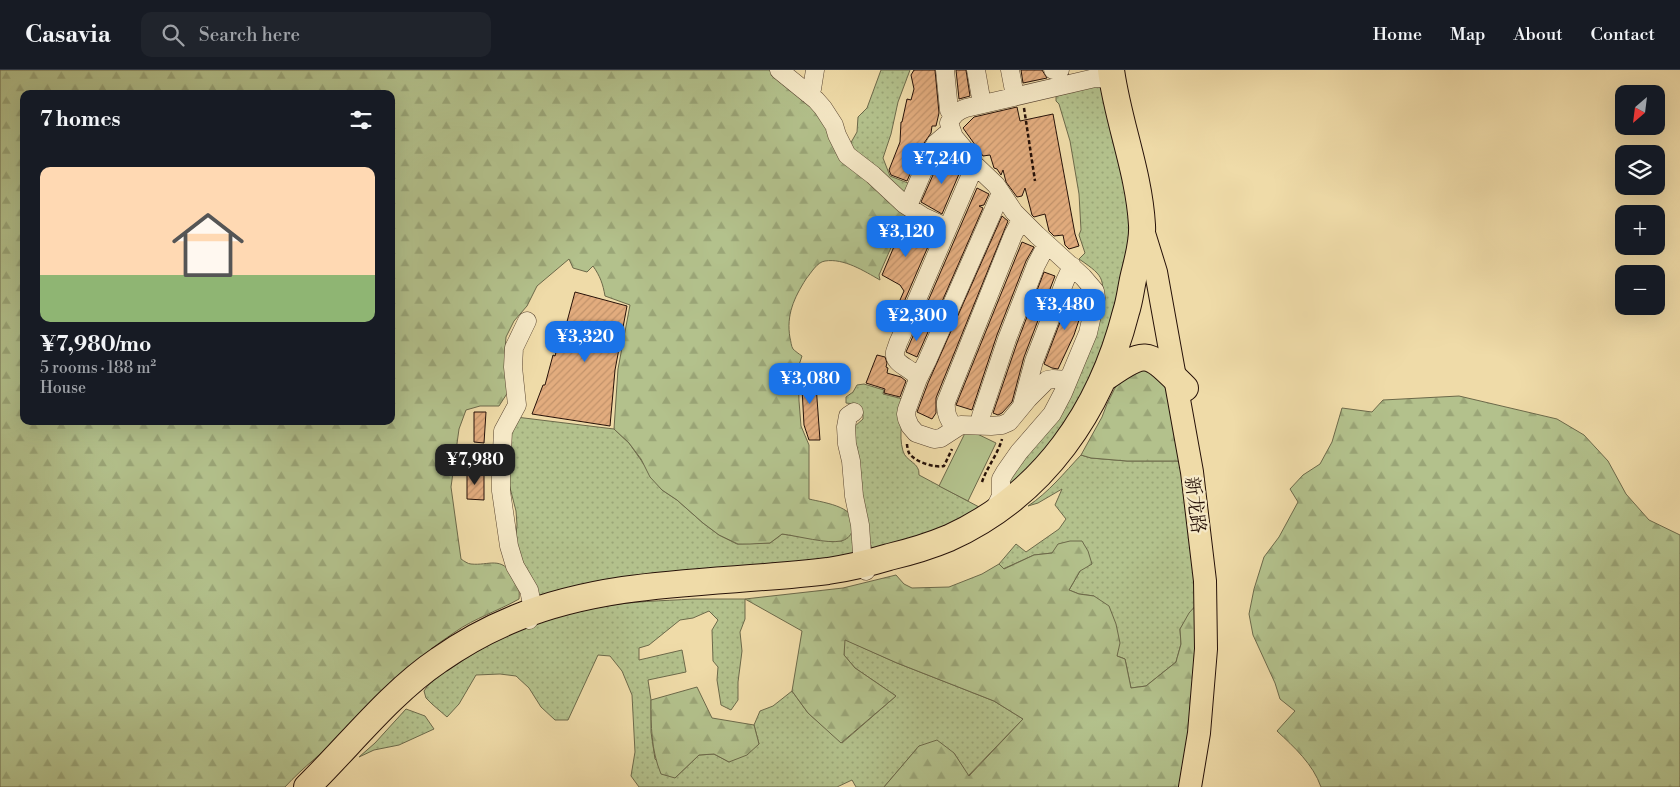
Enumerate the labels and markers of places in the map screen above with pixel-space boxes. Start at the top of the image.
pin: ¥7,240 [901,142,983,185]
pin: ¥3,120 [865,216,947,258]
pin: ¥3,480 [1024,288,1106,331]
pin: ¥2,300 [876,300,958,342]
pin: ¥3,320 [544,320,626,363]
pin: ¥3,080 [769,362,851,405]
pin: ¥7,980 [434,444,516,486]

